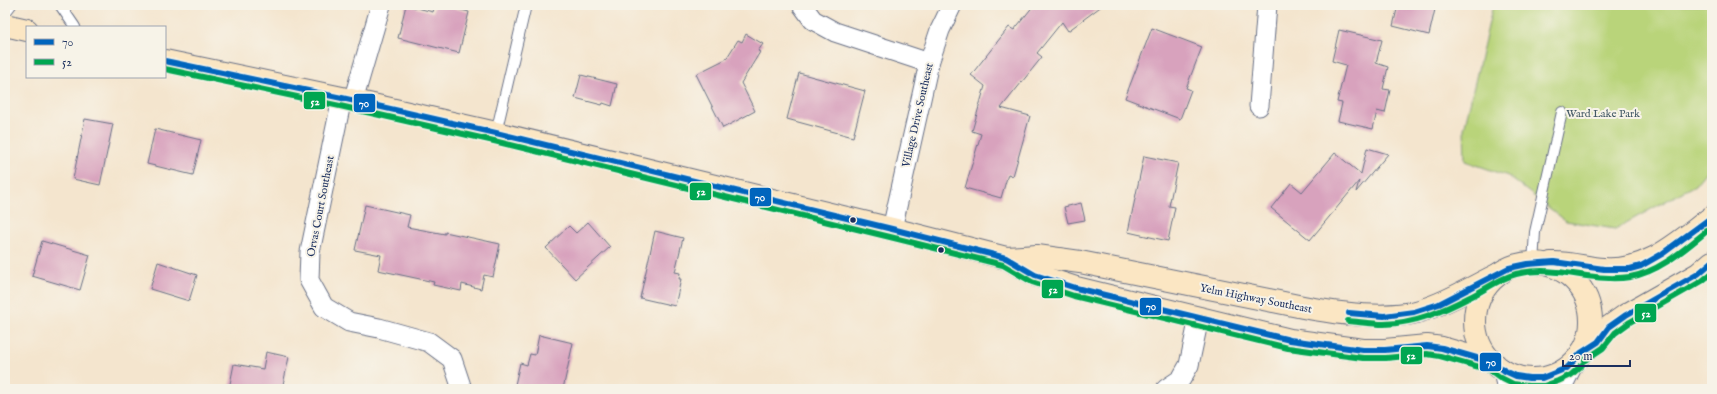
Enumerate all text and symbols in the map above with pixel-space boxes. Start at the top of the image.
legend [26,26,166,78]
text: 70 [62,35,74,50]
text: 52 [62,55,72,70]
street label: Village Drive Southeast [899,61,937,170]
line badge: 52 [303,91,326,110]
line badge: 70 [353,93,376,113]
text: 52 [310,95,320,109]
text: 70 [359,97,370,111]
park label: Ward Lake Park [1566,107,1640,121]
street label: Orvas Court Southeast [304,154,338,258]
line badge: 52 [689,182,712,201]
text: 52 [696,185,706,199]
line badge: 70 [749,187,772,207]
text: 70 [755,191,766,205]
unlabelled marker [848,215,858,225]
unlabelled marker [936,245,946,255]
line badge: 52 [1041,279,1064,299]
street label: Yelm Highway Southeast [1199,281,1313,317]
text: 52 [1048,283,1058,297]
line badge: 70 [1139,297,1162,316]
text: 70 [1146,300,1157,314]
line badge: 52 [1634,303,1657,323]
text: 52 [1641,307,1651,321]
scale bar [1563,342,1630,368]
line badge: 52 [1400,346,1423,365]
text: 52 [1406,349,1416,363]
text: 20 m [1569,349,1592,364]
line badge: 70 [1479,352,1502,372]
text: 70 [1486,356,1497,370]

